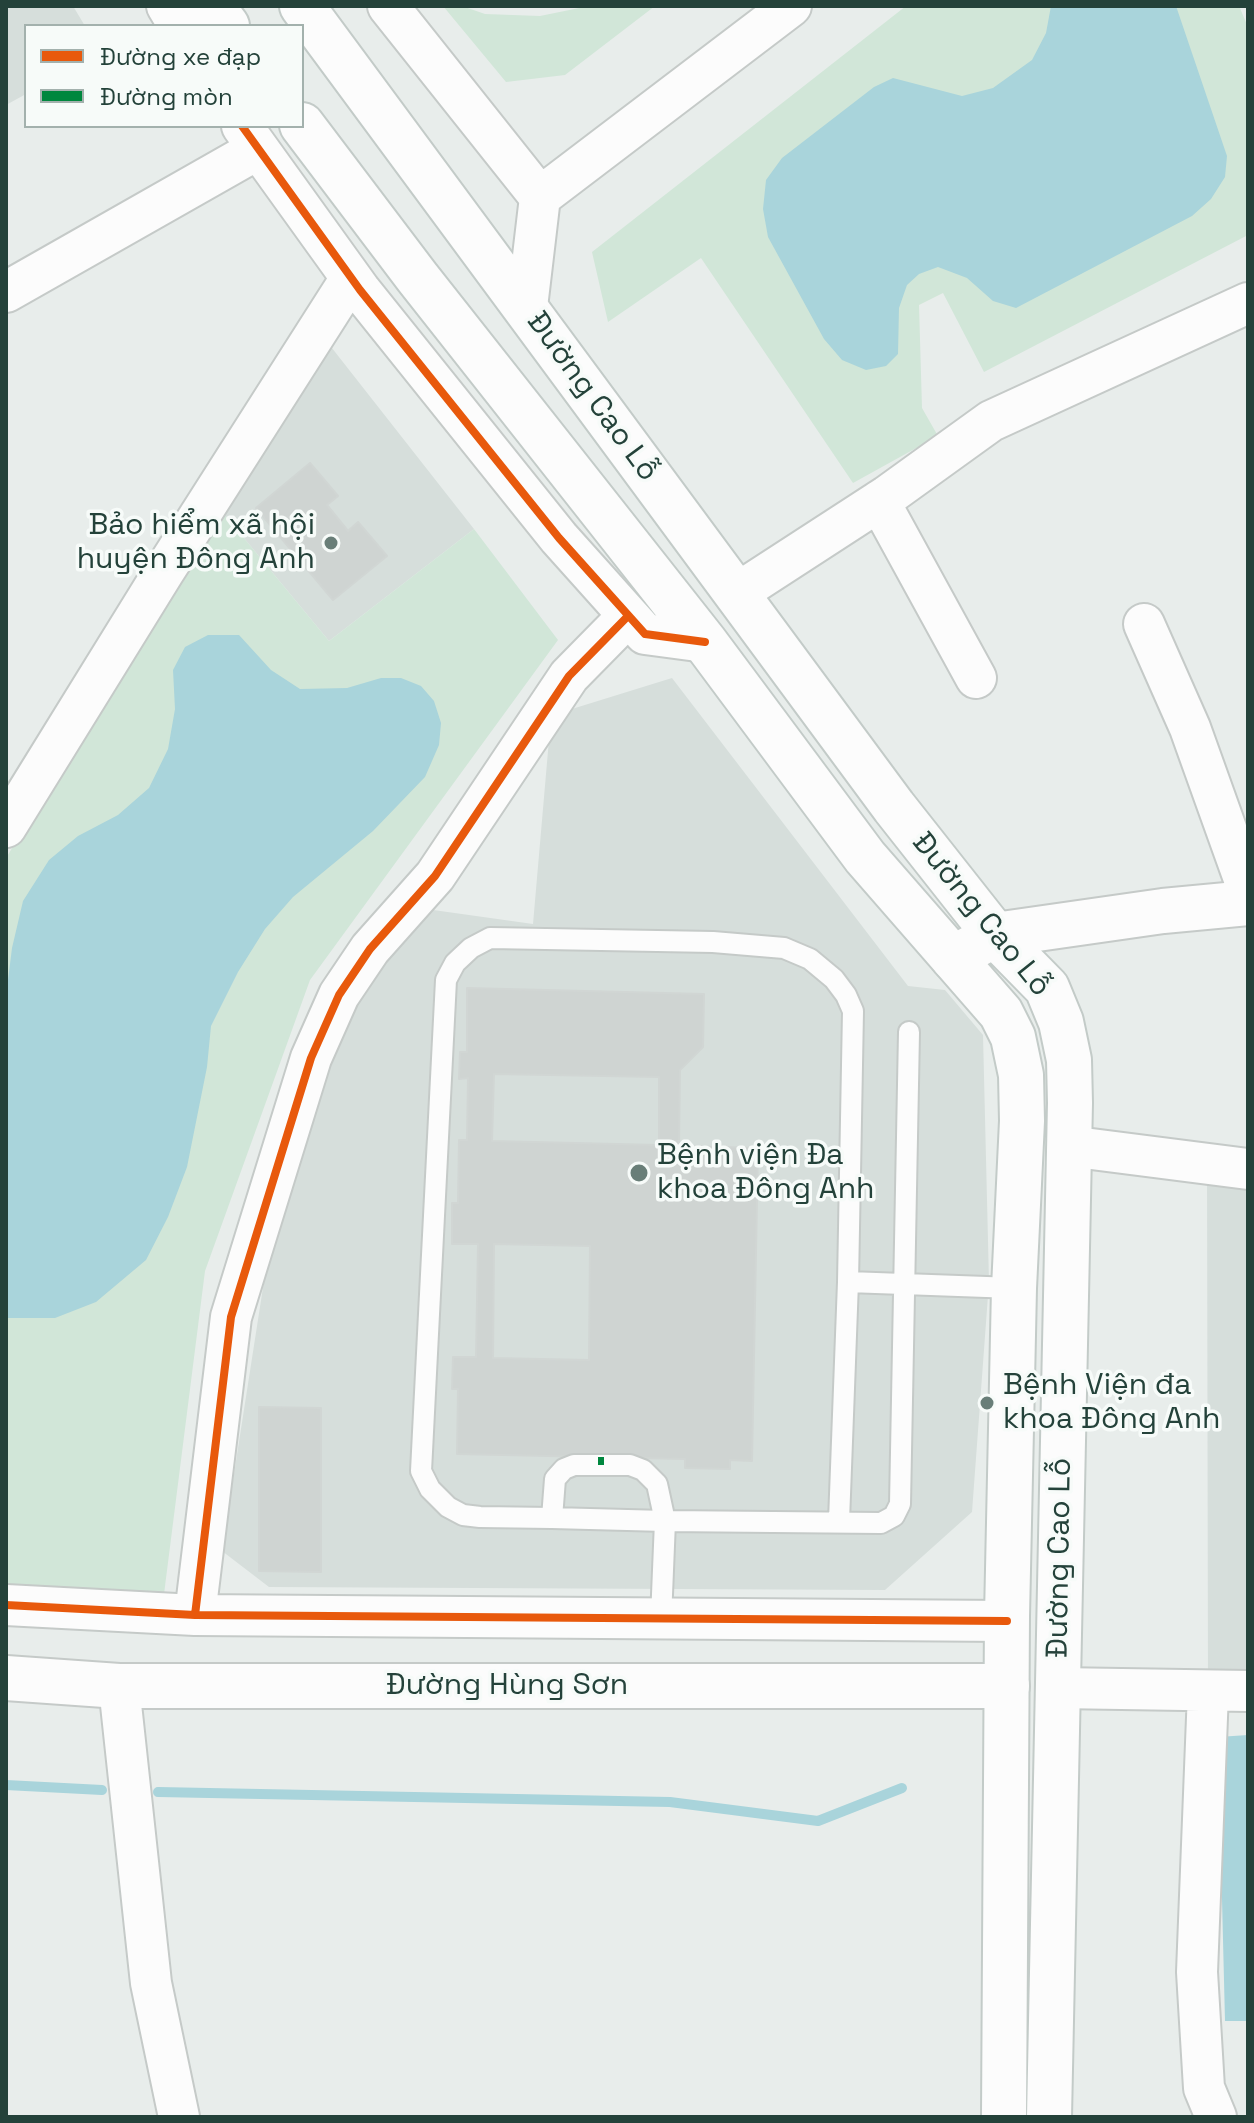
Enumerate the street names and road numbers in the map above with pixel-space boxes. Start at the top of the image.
street label: Đường Cao Lỗ [519,305,665,489]
street label: Đường Cao Lỗ [904,826,1058,1004]
street label: Đường Cao Lỗ [1040,1458,1080,1658]
street label: Đường Hùng Sơn [386,1668,628,1704]

